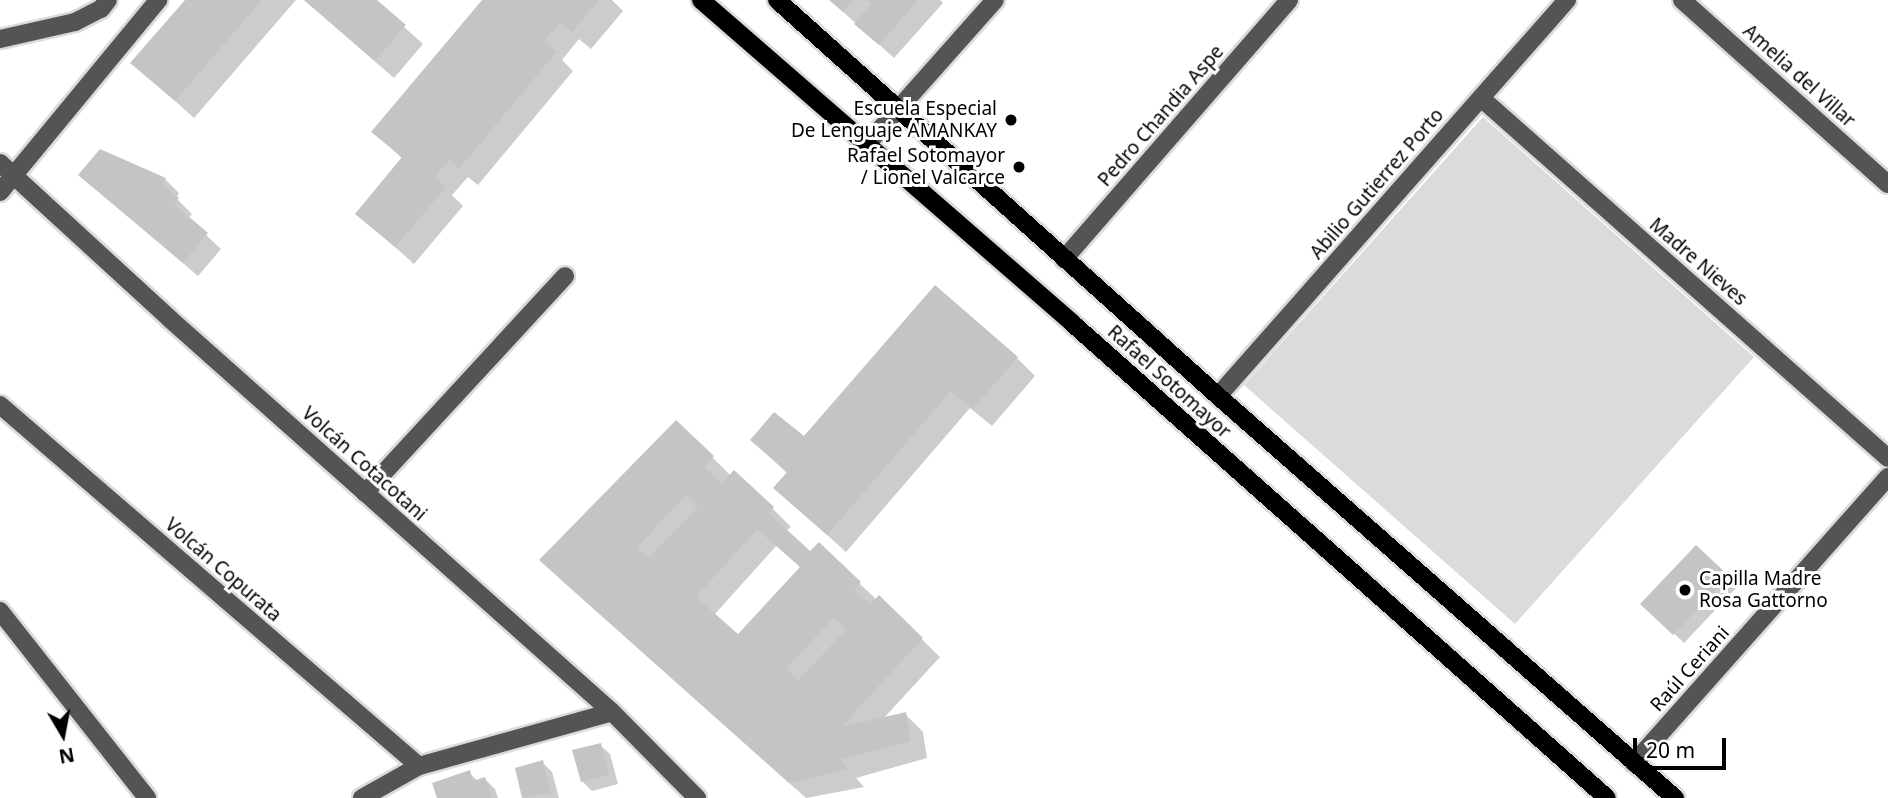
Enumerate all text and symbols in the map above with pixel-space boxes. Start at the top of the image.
street label: Amelia del Villar [1738,20,1860,132]
street label: Pedro Chandia Aspe [1093,41,1229,191]
place label: Escuela Especial De Lenguaje AMANKAY [791,98,997,142]
street label: Abilio Gutierrez Porto [1305,104,1449,264]
marker: Escuela Especial De Lenguaje AMANKAY [1003,112,1019,128]
place label: Rafael Sotomayor / Lionel Valcarce [847,145,1005,189]
marker: Rafael Sotomayor / Lionel Valcarce [1011,159,1027,175]
street label: Madre Nieves [1645,213,1751,311]
street label: Rafael Sotomayor [1103,321,1235,443]
street label: Volcán Cotacotani [297,402,431,526]
street label: Volcán Copurata [160,513,286,627]
place label: Capilla Madre Rosa Gattorno [1699,568,1828,612]
marker: Capilla Madre Rosa Gattorno [1677,582,1693,598]
street label: Raúl Ceriani [1646,622,1734,716]
north arrow [28,700,98,770]
scale bar [1636,724,1729,768]
text: 20 m [1646,736,1695,764]
text: N [57,742,77,770]

